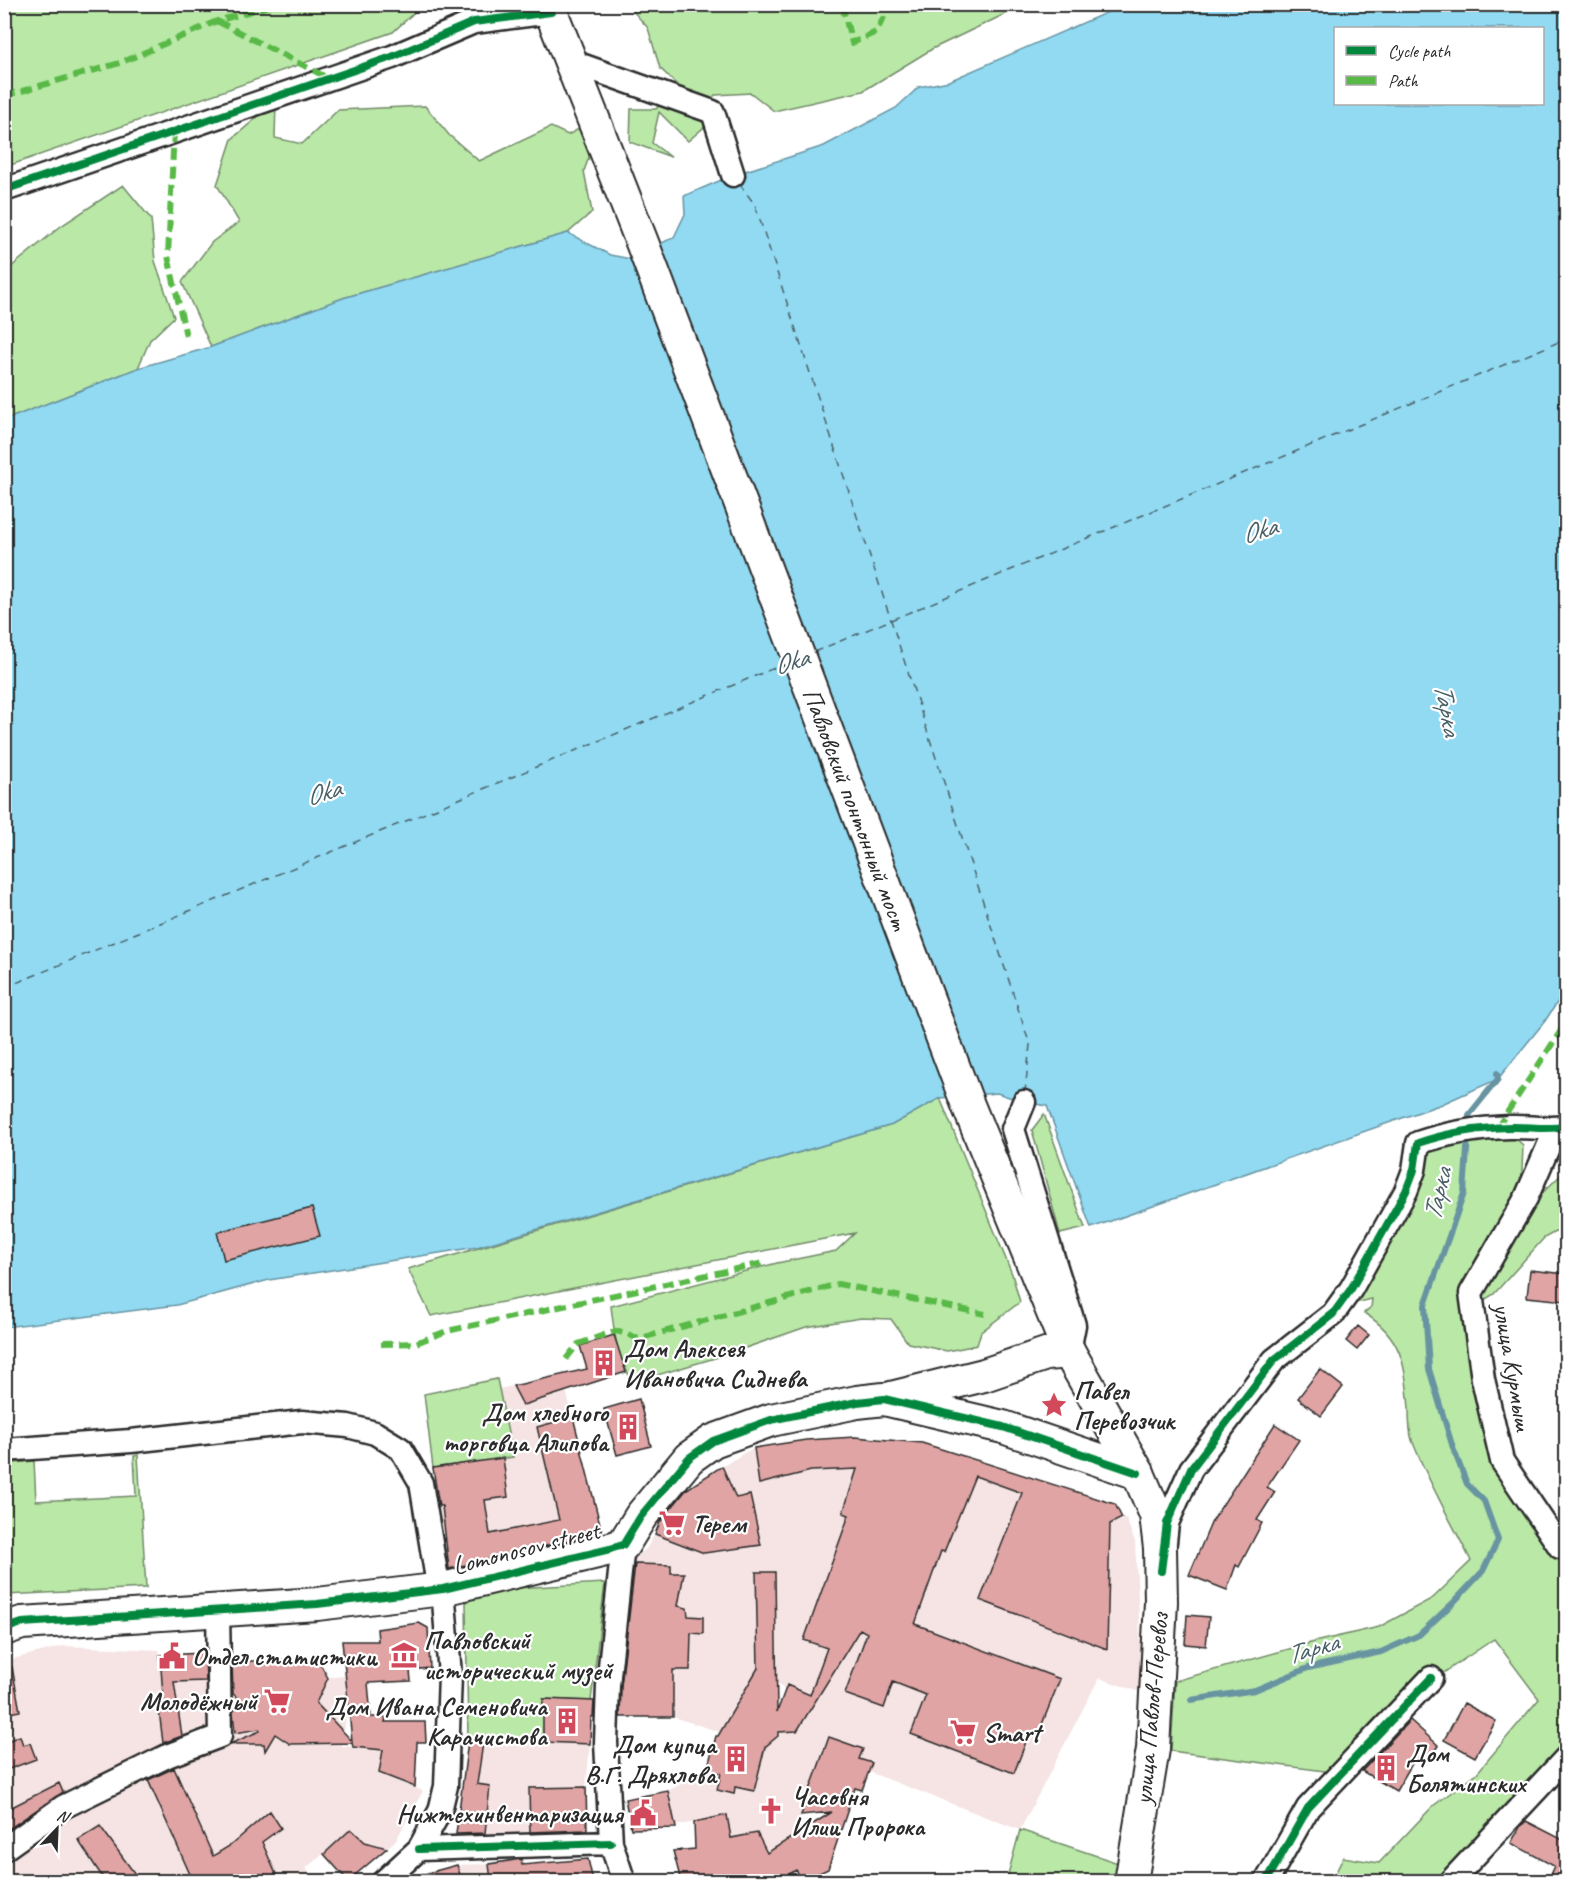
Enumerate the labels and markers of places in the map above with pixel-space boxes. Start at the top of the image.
place label: Дом Алексея Ивановича Сиднева [624,1332,809,1395]
building icon: Дом Алексея Ивановича Сиднева [589,1348,619,1378]
place label: Павел Перевозчик [1074,1374,1176,1437]
place icon: Павел Перевозчик [1039,1390,1069,1420]
place label: Дом хлебного торговца Алипова [443,1396,611,1459]
building icon: Дом хлебного торговца Алипова [613,1412,643,1442]
place label: Терем [692,1507,747,1540]
supermarket icon: Терем [657,1508,687,1538]
place label: Павловский исторический музей [424,1624,614,1687]
place label: Отдел статистики [192,1640,378,1673]
museum icon: Павловский исторический музей [389,1640,419,1670]
public building icon: Отдел статистики [157,1641,187,1671]
place label: Молодёжный [140,1685,259,1718]
supermarket icon: Молодёжный [262,1686,292,1716]
place label: Дом Ивана Семеновича Карачистова [325,1690,549,1753]
building icon: Дом Ивана Семеновича Карачистова [552,1706,582,1736]
place label: Smart [983,1716,1045,1749]
supermarket icon: Smart [948,1717,978,1747]
place label: Дом купца В.Г. Дряхлова [585,1728,719,1791]
place label: Дом Болятинских [1406,1737,1528,1800]
building icon: Дом купца В.Г. Дряхлова [721,1744,751,1774]
building icon: Дом Болятинских [1371,1753,1401,1783]
place label: Часовня Илии Пророка [791,1780,926,1843]
church icon: Часовня Илии Пророка [756,1796,786,1826]
place label: Нижтехинвентаризация [397,1797,625,1830]
public building icon: Нижтехинвентаризация [628,1798,658,1828]

